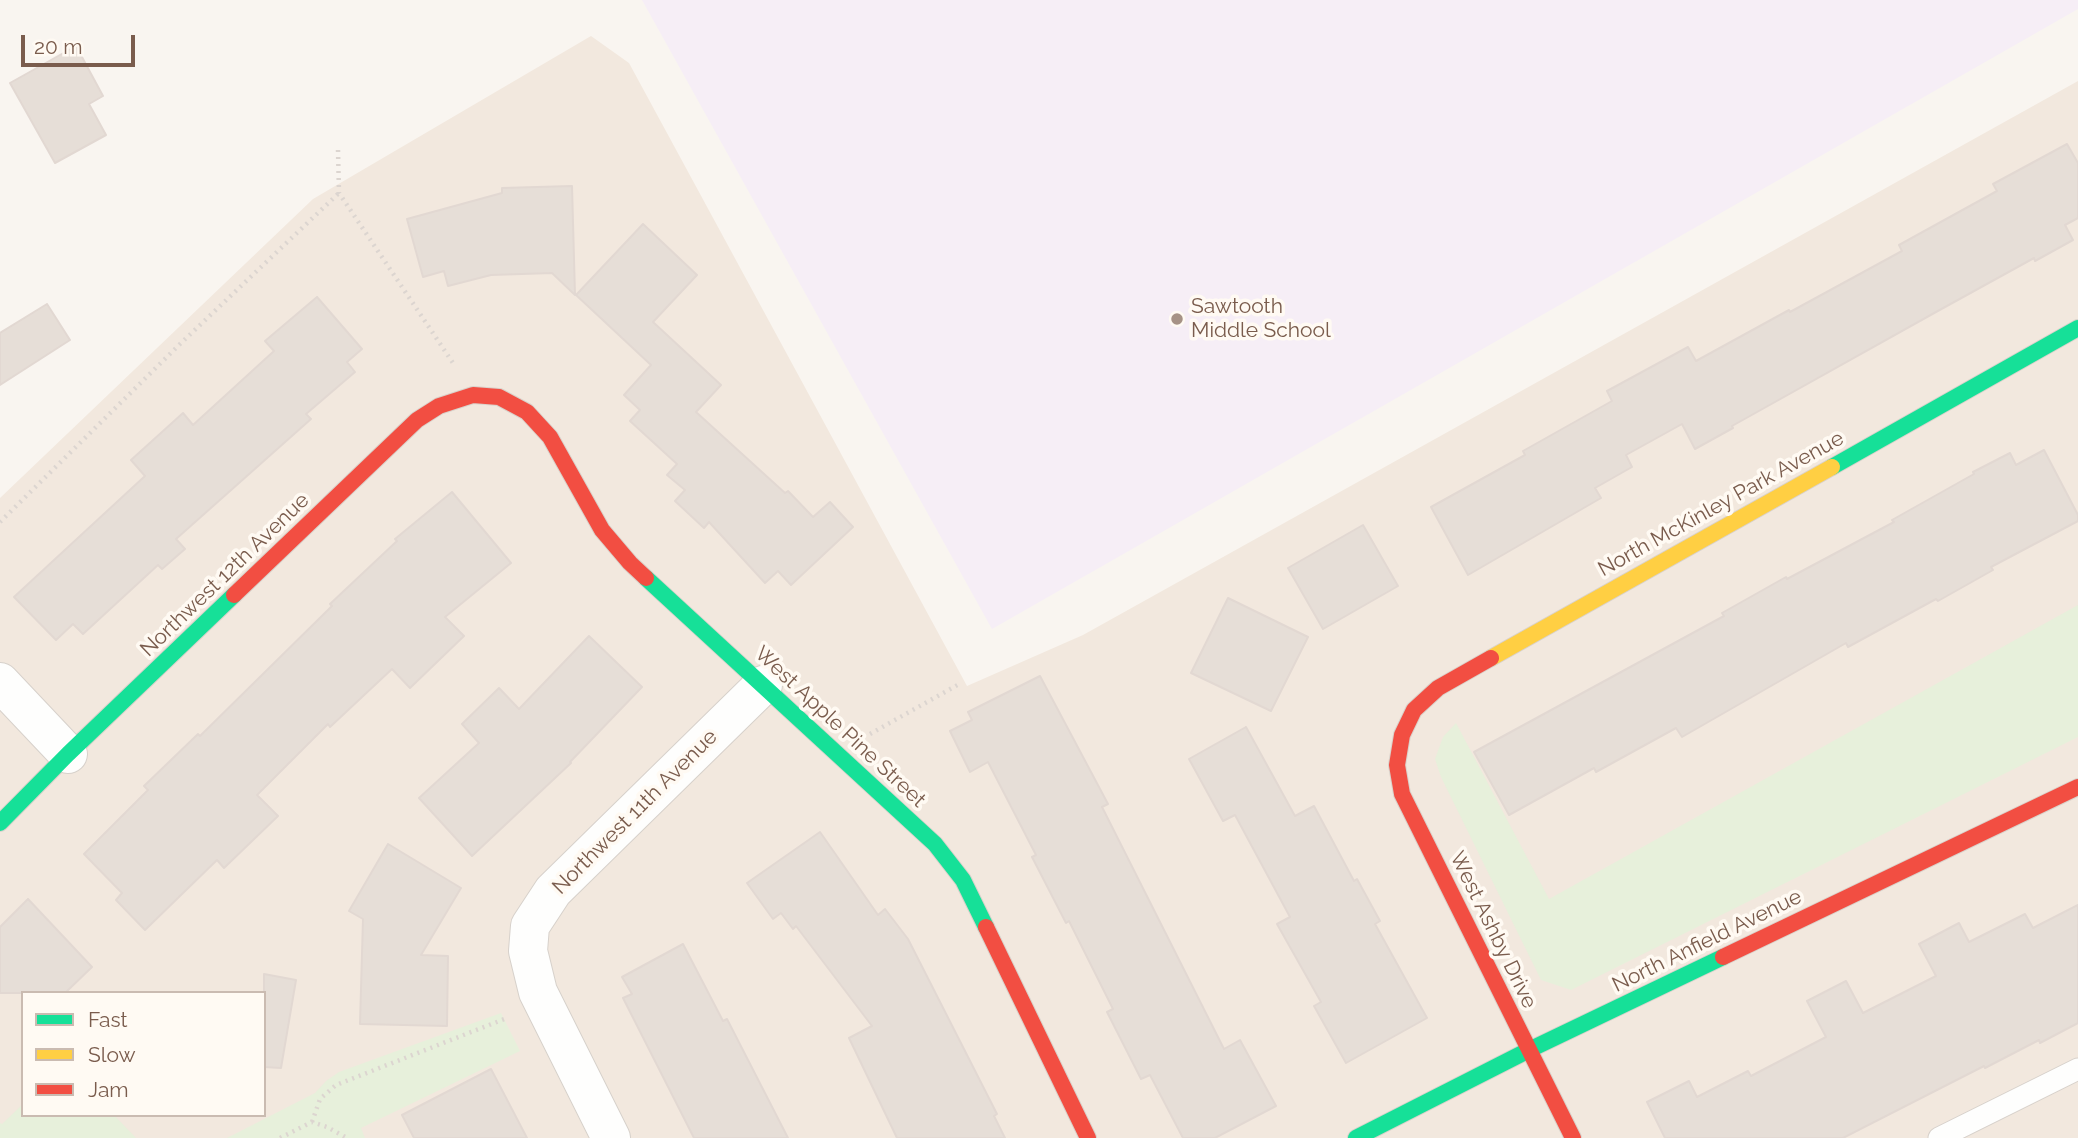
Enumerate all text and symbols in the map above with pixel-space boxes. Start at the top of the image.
scale bar [24,21,138,65]
text: 20 m [34,34,82,59]
place label: Sawtooth Middle School [1191,294,1331,344]
marker: Sawtooth Middle School [1169,311,1185,327]
street label: North McKinley Park Avenue [1594,426,1848,582]
street label: Northwest 12th Avenue [135,488,315,662]
street label: West Apple Pine Street [749,641,931,813]
street label: Northwest 11th Avenue [547,724,723,900]
street label: West Ashby Drive [1444,848,1542,1012]
street label: North Anfield Avenue [1608,884,1806,998]
legend [21,991,266,1117]
text: Fast [88,1007,128,1032]
text: Slow [88,1042,136,1067]
text: Jam [88,1077,129,1102]

